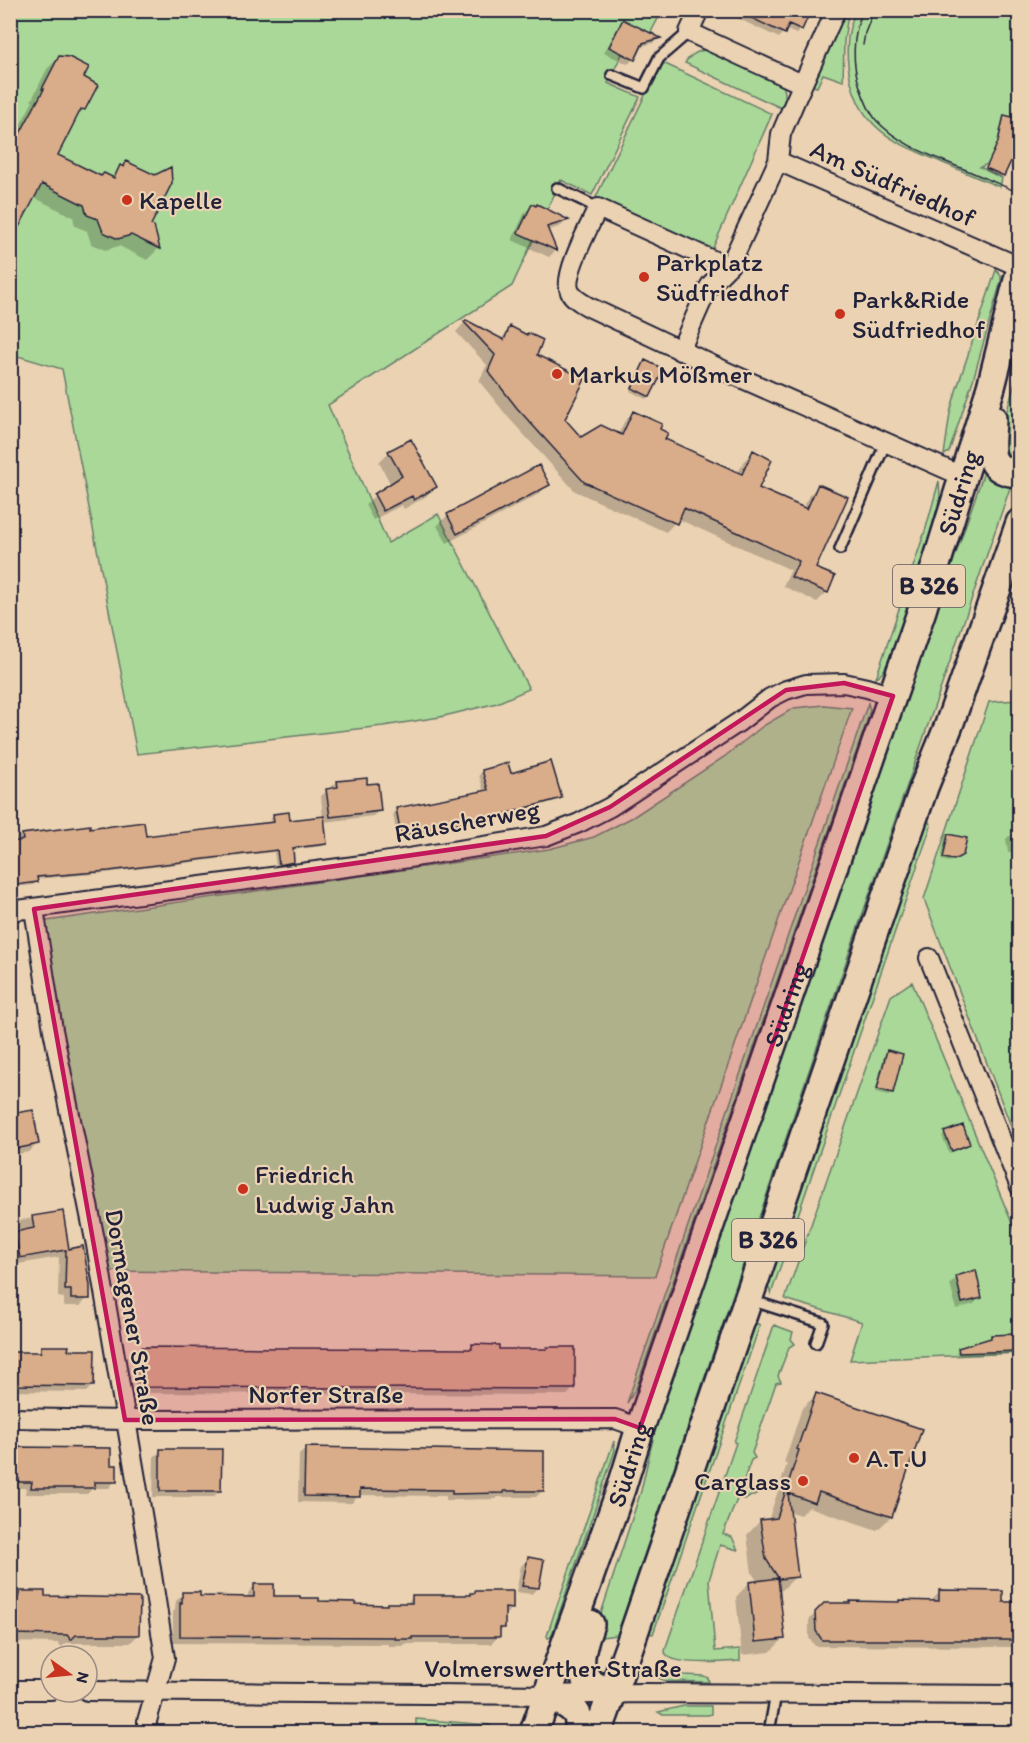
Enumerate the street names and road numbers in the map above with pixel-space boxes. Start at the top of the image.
street label: Am Südfriedhof [806,132,981,234]
street label: Südring [930,445,987,539]
road number: B 326 [893,565,965,607]
street label: Räuscherweg [392,792,543,850]
street label: Südring [757,957,816,1051]
street label: Dormagener Straße [98,1206,168,1428]
road number: B 326 [732,1219,804,1261]
street label: Norfer Straße [248,1378,404,1410]
street label: Südring [600,1417,657,1511]
street label: Volmerswerther Straße [424,1652,682,1684]

